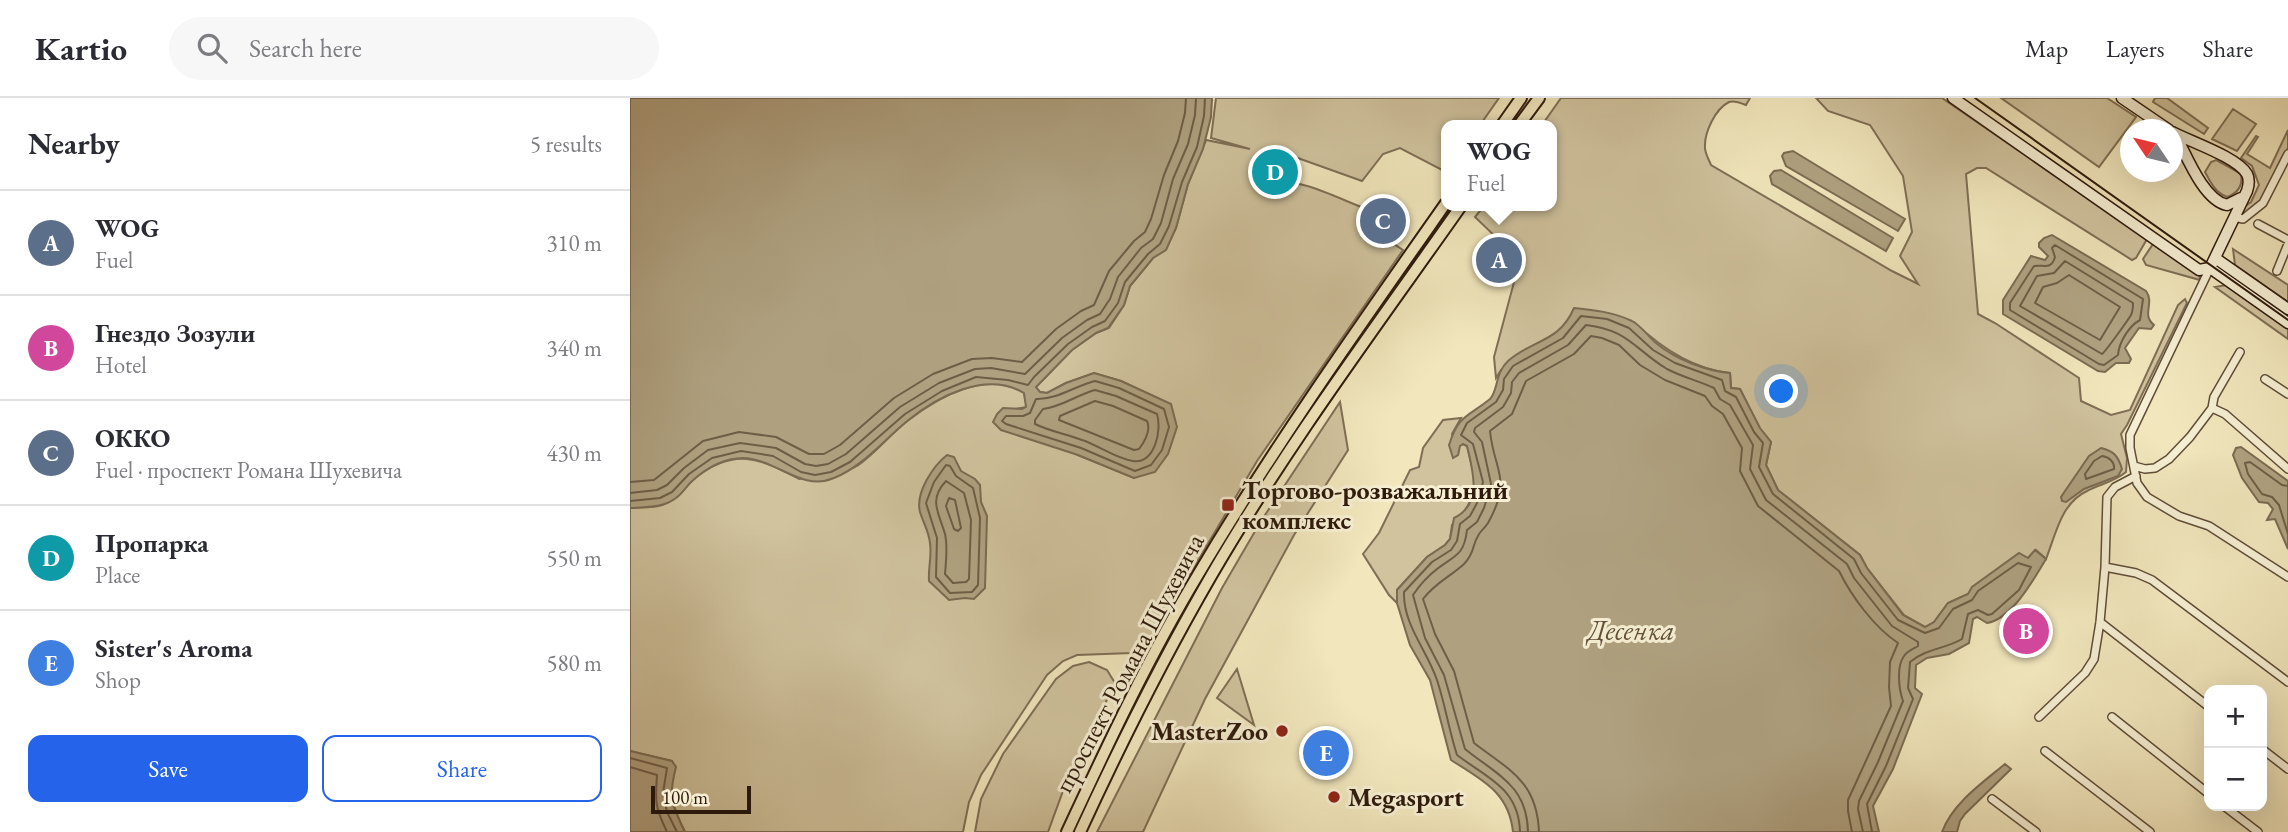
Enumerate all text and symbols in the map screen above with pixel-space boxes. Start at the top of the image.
search box [169,17,659,80]
text: Kartio [35,27,127,70]
icon: search [193,29,231,67]
text: Search here [249,31,362,65]
text: Map [2025,33,2068,64]
text: Layers [2106,33,2165,64]
text: Share [2203,33,2253,64]
north arrow [2120,119,2183,182]
popup [1441,120,1557,211]
text: Nearby [28,124,120,163]
text: 5 results [530,129,602,159]
text: WOG [1467,134,1531,168]
pin: D [1252,146,1298,198]
text: Fuel [1467,168,1505,198]
pin: C [1360,195,1406,247]
text: WOG [95,211,159,245]
text: A [43,228,59,258]
text: 310 m [546,228,602,258]
pin: A [1476,234,1522,286]
text: Fuel [95,245,133,275]
text: Гнездо Зозули [95,316,255,350]
text: B [44,333,58,363]
text: 340 m [546,333,602,363]
text: Hotel [95,350,147,380]
your location [1764,374,1798,408]
text: ОККО [95,421,170,455]
text: C [43,438,59,468]
text: 430 m [546,438,602,468]
text: Fuel · проспект Романа Шухевича [95,455,402,485]
place label: Торгово-розважальний комплекс [1242,473,1508,537]
marker: Торгово-розважальний комплекс [1220,497,1236,513]
text: Пропарка [95,526,209,560]
street label: проспект Романа Шухевича [1046,527,1212,798]
text: D [42,543,60,573]
text: 550 m [546,543,602,573]
text: Place [95,560,140,590]
pin: B [2003,605,2049,657]
water label: Десенка [1585,612,1675,648]
text: Sister's Aroma [95,631,253,665]
text: E [44,648,58,678]
text: 580 m [546,648,602,678]
text: Shop [95,665,141,695]
map controls [2204,685,2267,811]
button: + [2204,685,2267,748]
place label: MasterZoo [1151,714,1268,748]
marker: MasterZoo [1274,723,1290,739]
pin: E [1303,727,1349,779]
button: Save [28,735,308,802]
button: Share [322,735,602,802]
button: − [2204,748,2267,811]
place label: Megasport [1348,780,1464,814]
scale bar [651,783,751,815]
text: 100 m [662,785,708,810]
marker: Megasport [1326,789,1342,805]

